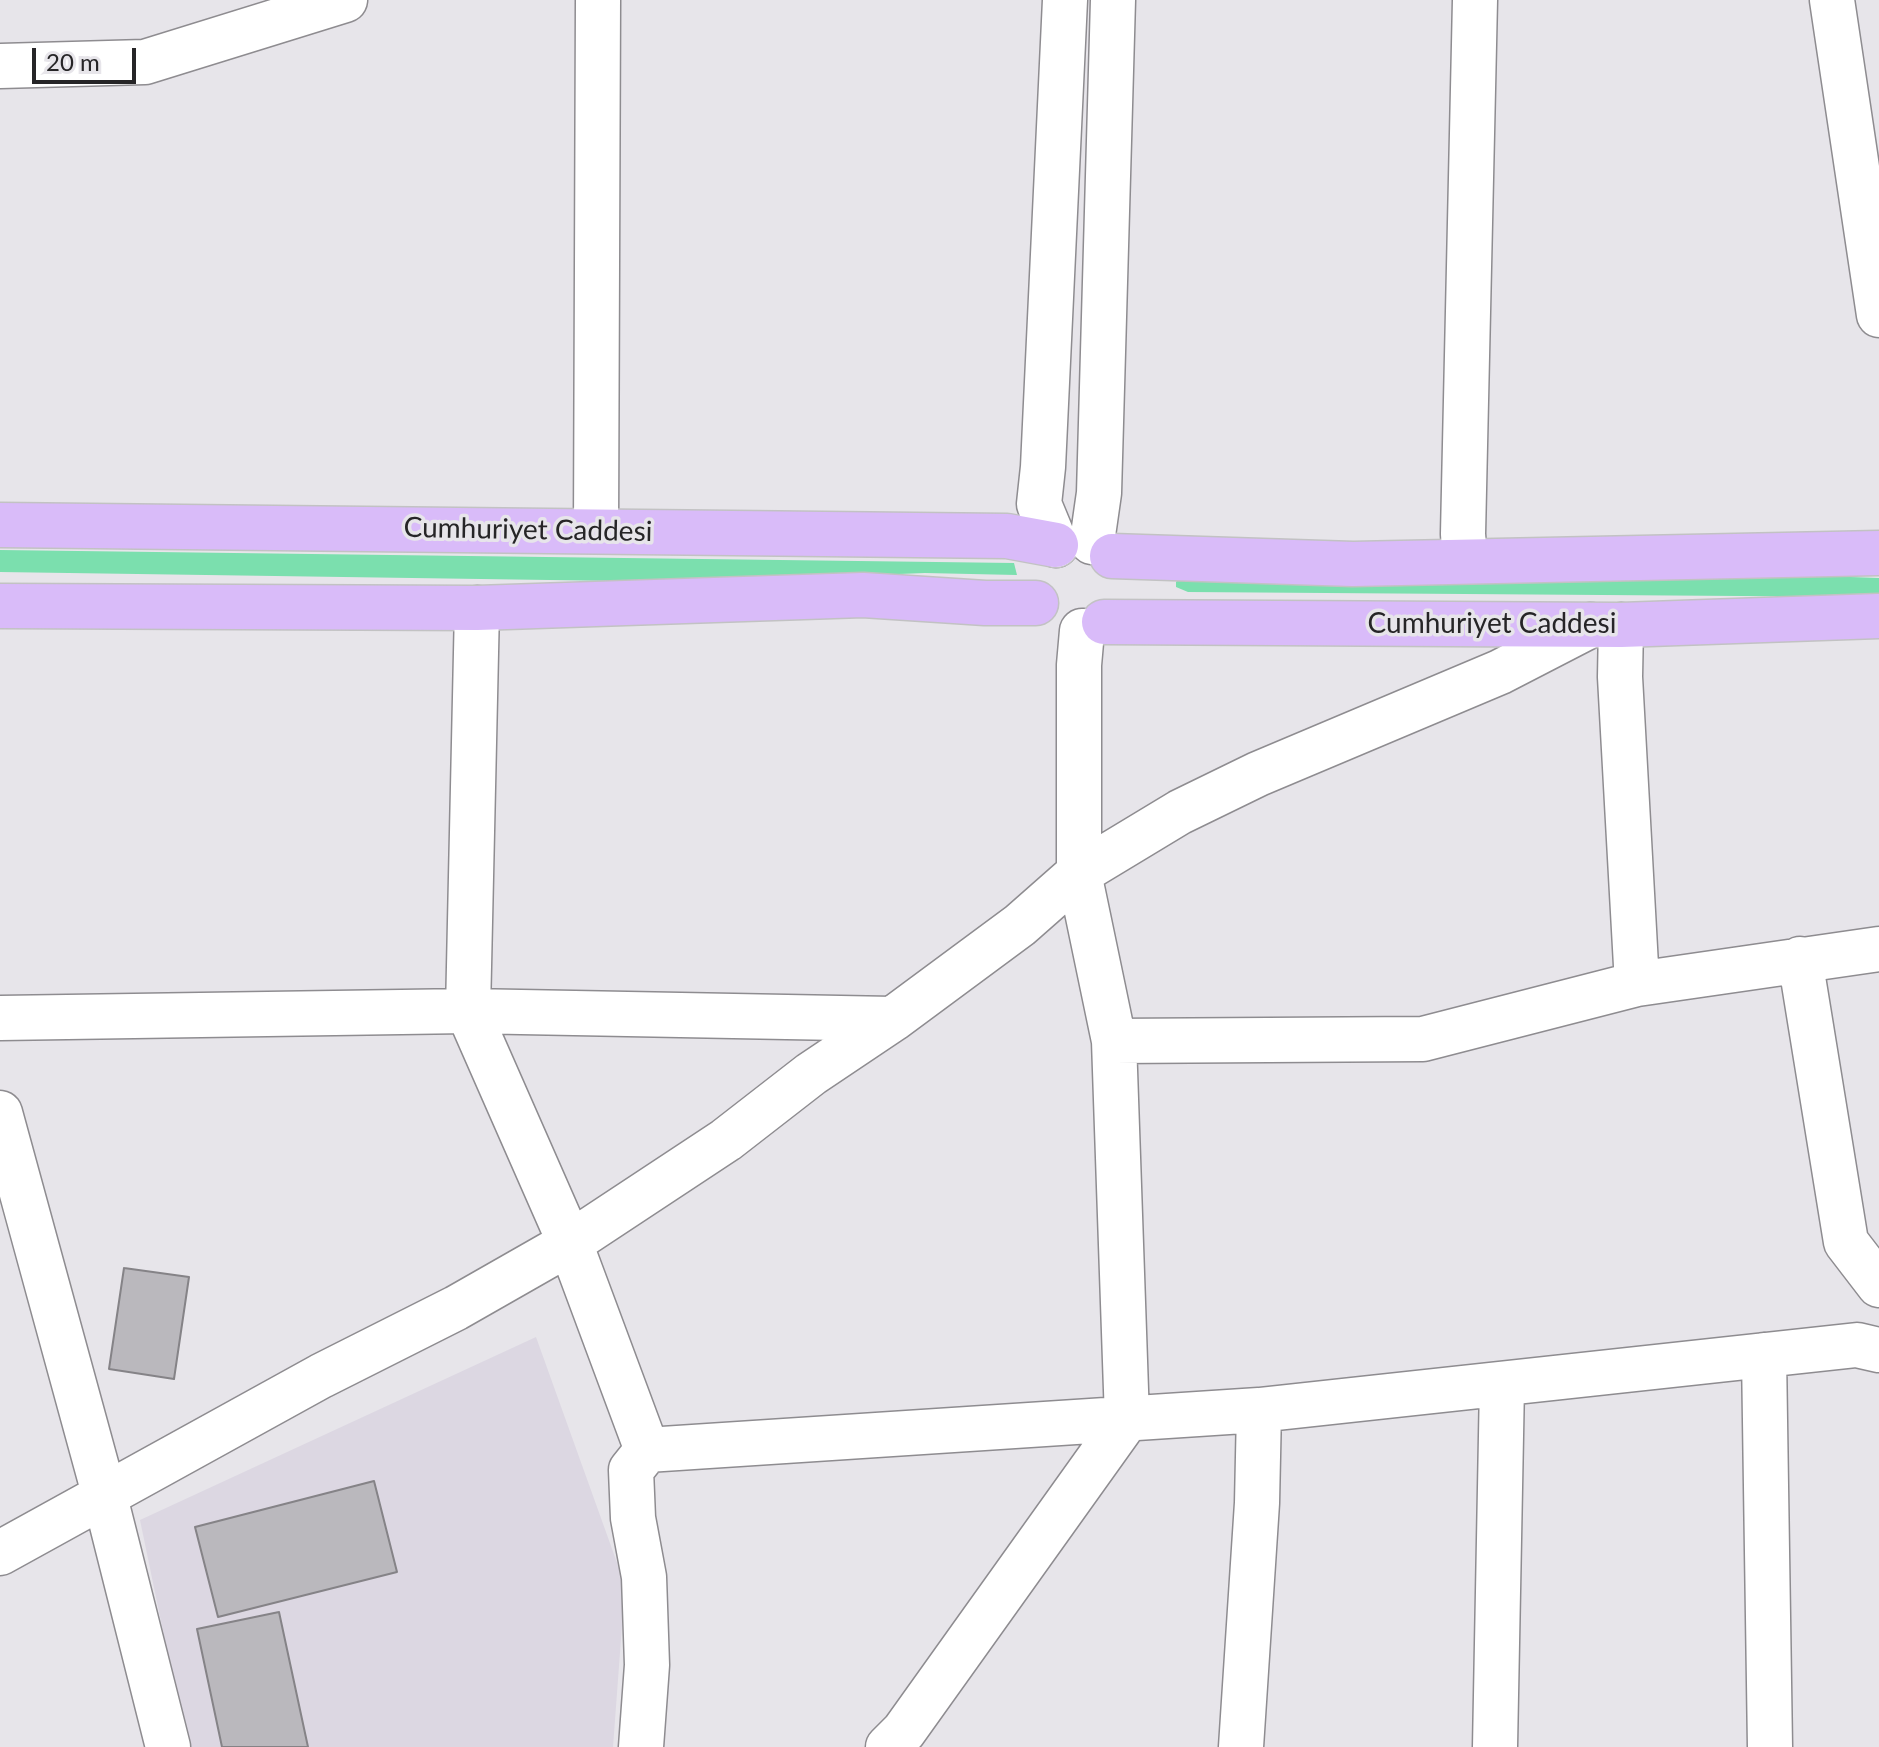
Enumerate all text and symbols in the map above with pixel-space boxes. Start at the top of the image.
scale bar [36,32,140,82]
text: 20 m [46,47,100,76]
street label: Cumhuriyet Caddesi [403,511,653,549]
street label: Cumhuriyet Caddesi [1368,607,1616,641]

